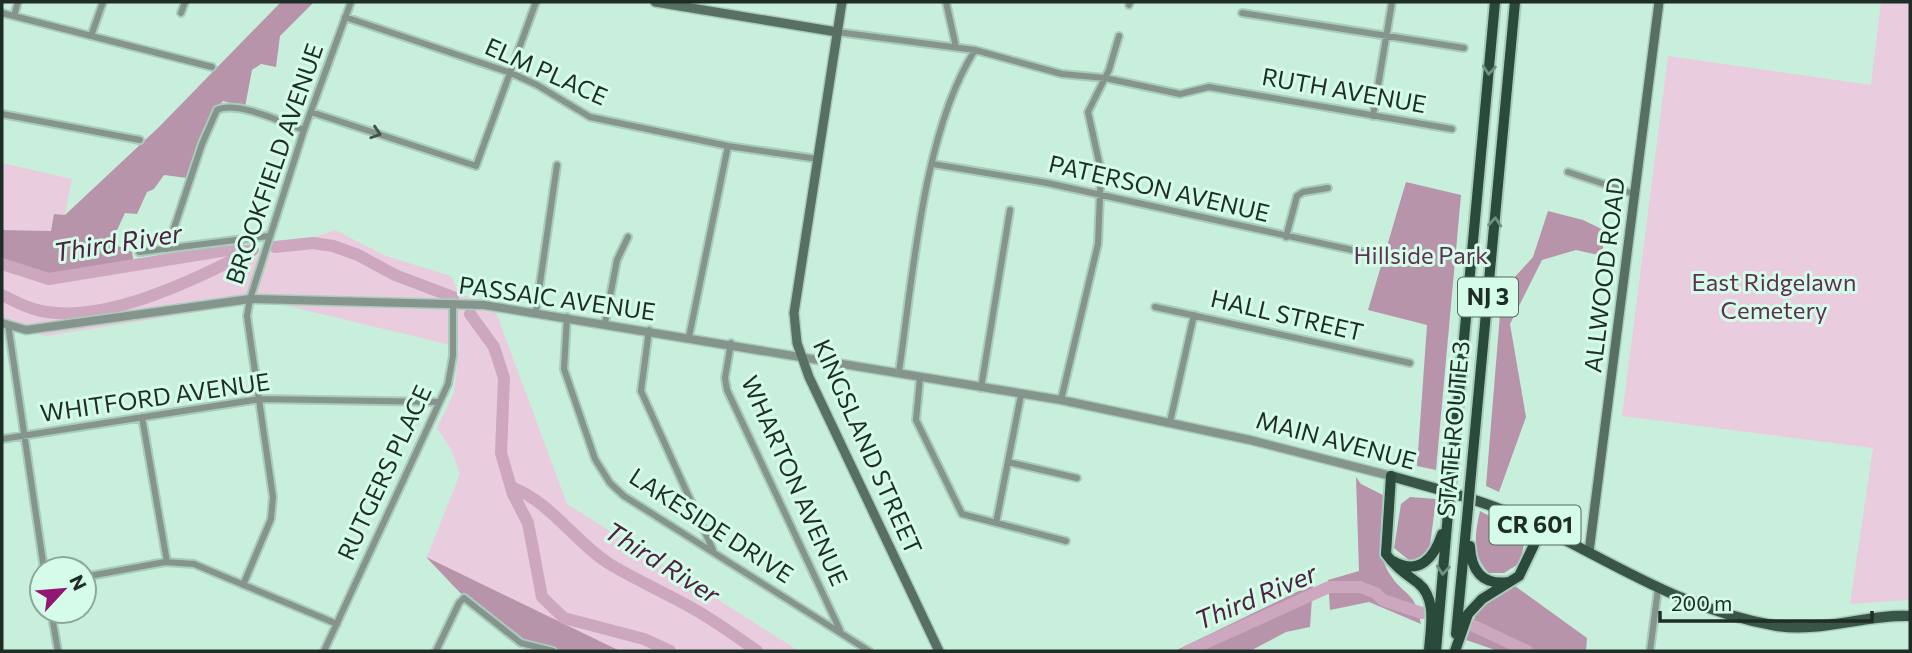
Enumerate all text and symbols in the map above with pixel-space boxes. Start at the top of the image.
street label: ELM PLACE [481,31,612,110]
street label: BROOKFIELD AVENUE [219,39,328,288]
street label: RUTH AVENUE [1260,61,1429,118]
one-way arrow [1482,65,1497,76]
one-way arrow [369,125,381,140]
street label: PATERSON AVENUE [1046,148,1273,227]
street label: ALLWOOD ROAD [1577,176,1630,374]
water label: Third River [51,216,186,267]
one-way arrow [1487,216,1502,227]
park label: Hillside Park [1354,240,1488,269]
park label: East Ridgelawn Cemetery [1692,267,1856,324]
street label: PASSAIC AVENUE [457,269,657,326]
road number: NJ 3 [1458,278,1518,316]
street label: HALL STREET [1208,283,1366,346]
street label: KINGSLAND STREET [808,334,929,558]
street label: STATE ROUTE 3 [1430,340,1475,518]
street label: WHITFORD AVENUE [38,366,272,427]
street label: WHARTON AVENUE [736,371,855,590]
street label: RUTGERS PLACE [330,380,437,564]
street label: MAIN AVENUE [1253,404,1420,475]
street label: LAKESIDE DRIVE [625,461,799,588]
road number: CR 601 [1490,505,1580,544]
water label: Third River [600,514,727,610]
north arrow [28,555,98,625]
water label: Third River [1190,555,1323,635]
one-way arrow [1436,565,1451,576]
text: N [65,571,92,594]
scale bar [1660,580,1872,624]
text: 200 m [1671,590,1732,615]

